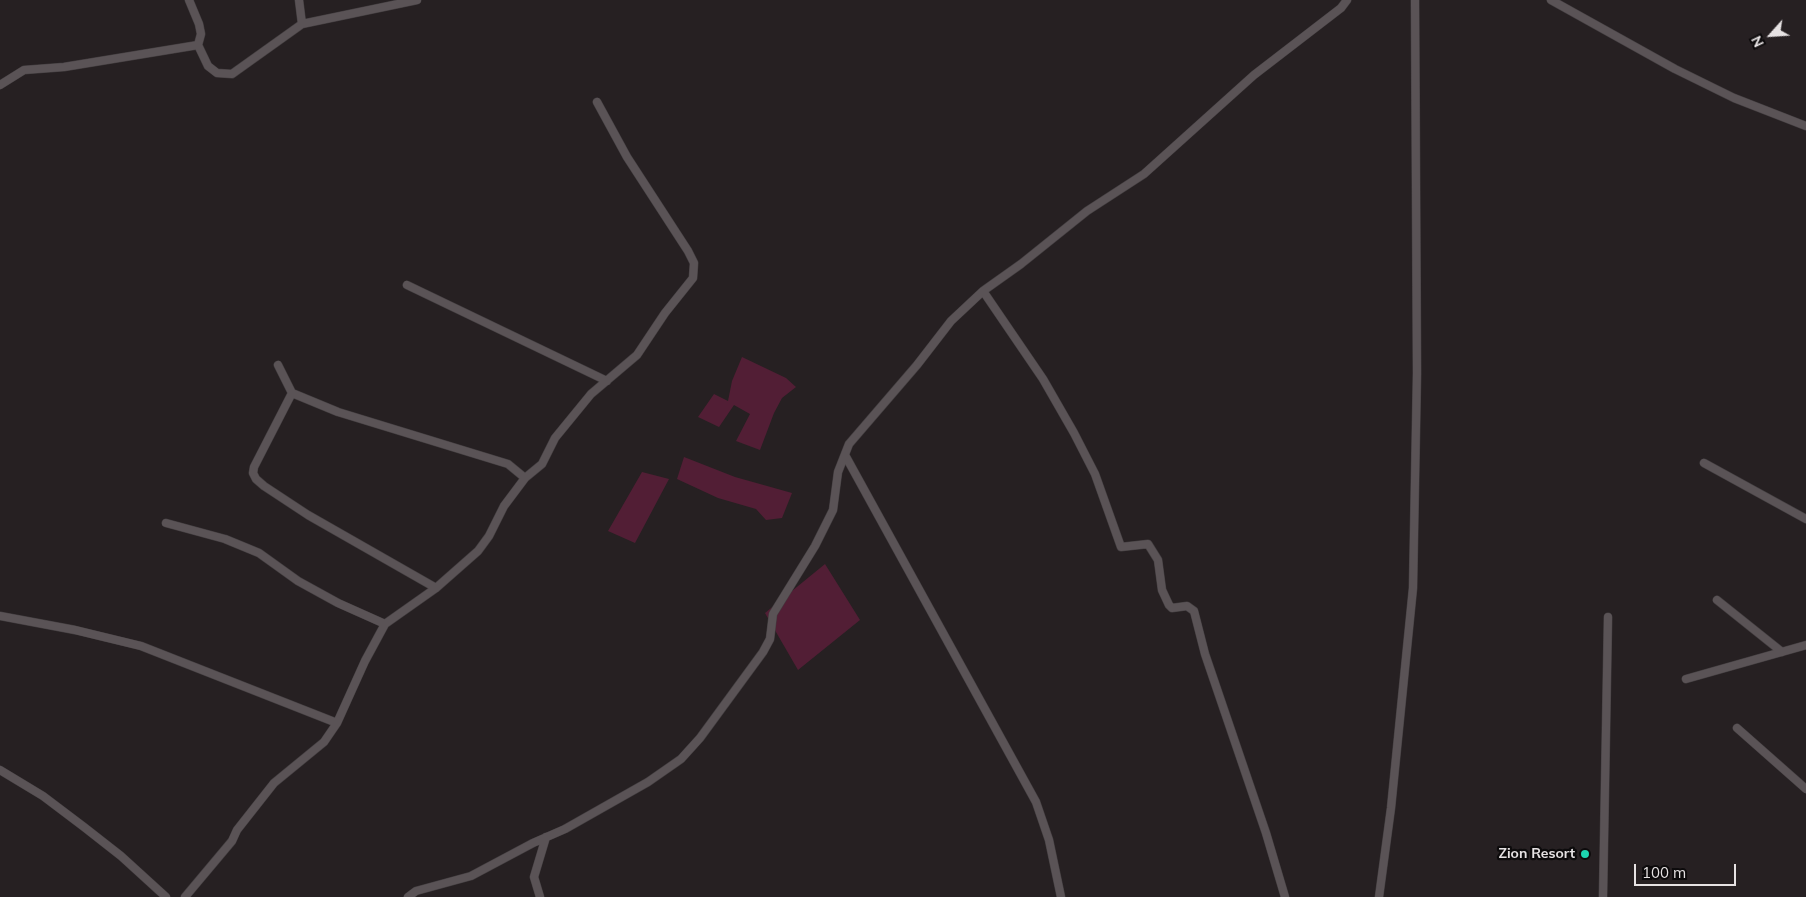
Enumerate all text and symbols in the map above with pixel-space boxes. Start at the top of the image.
north arrow [1746,10,1796,60]
text: N [1747,33,1768,50]
place label: Zion Resort [1498,846,1575,862]
marker: Zion Resort [1579,848,1591,860]
scale bar [1636,854,1738,886]
text: 100 m [1642,863,1686,882]

